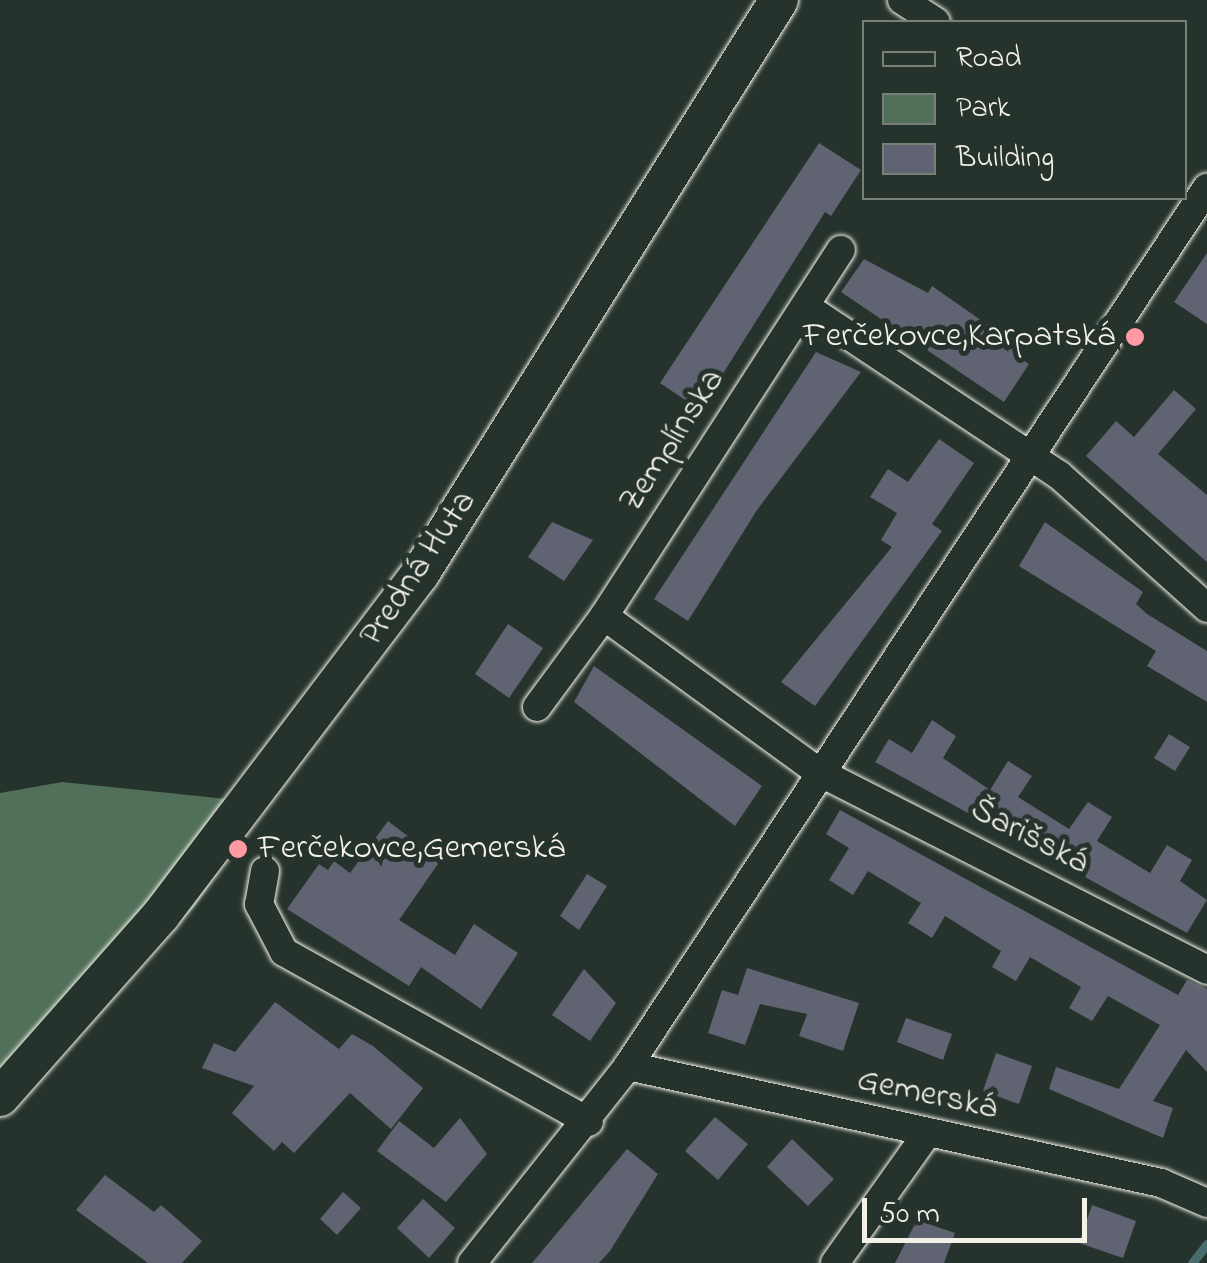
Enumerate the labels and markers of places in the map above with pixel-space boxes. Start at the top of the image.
place label: Ferčekovce,Karpatská [803,316,1115,358]
marker: Ferčekovce,Karpatská [1124,326,1146,348]
place label: Ferčekovce,Gemerská [258,828,565,870]
marker: Ferčekovce,Gemerská [227,838,249,860]

